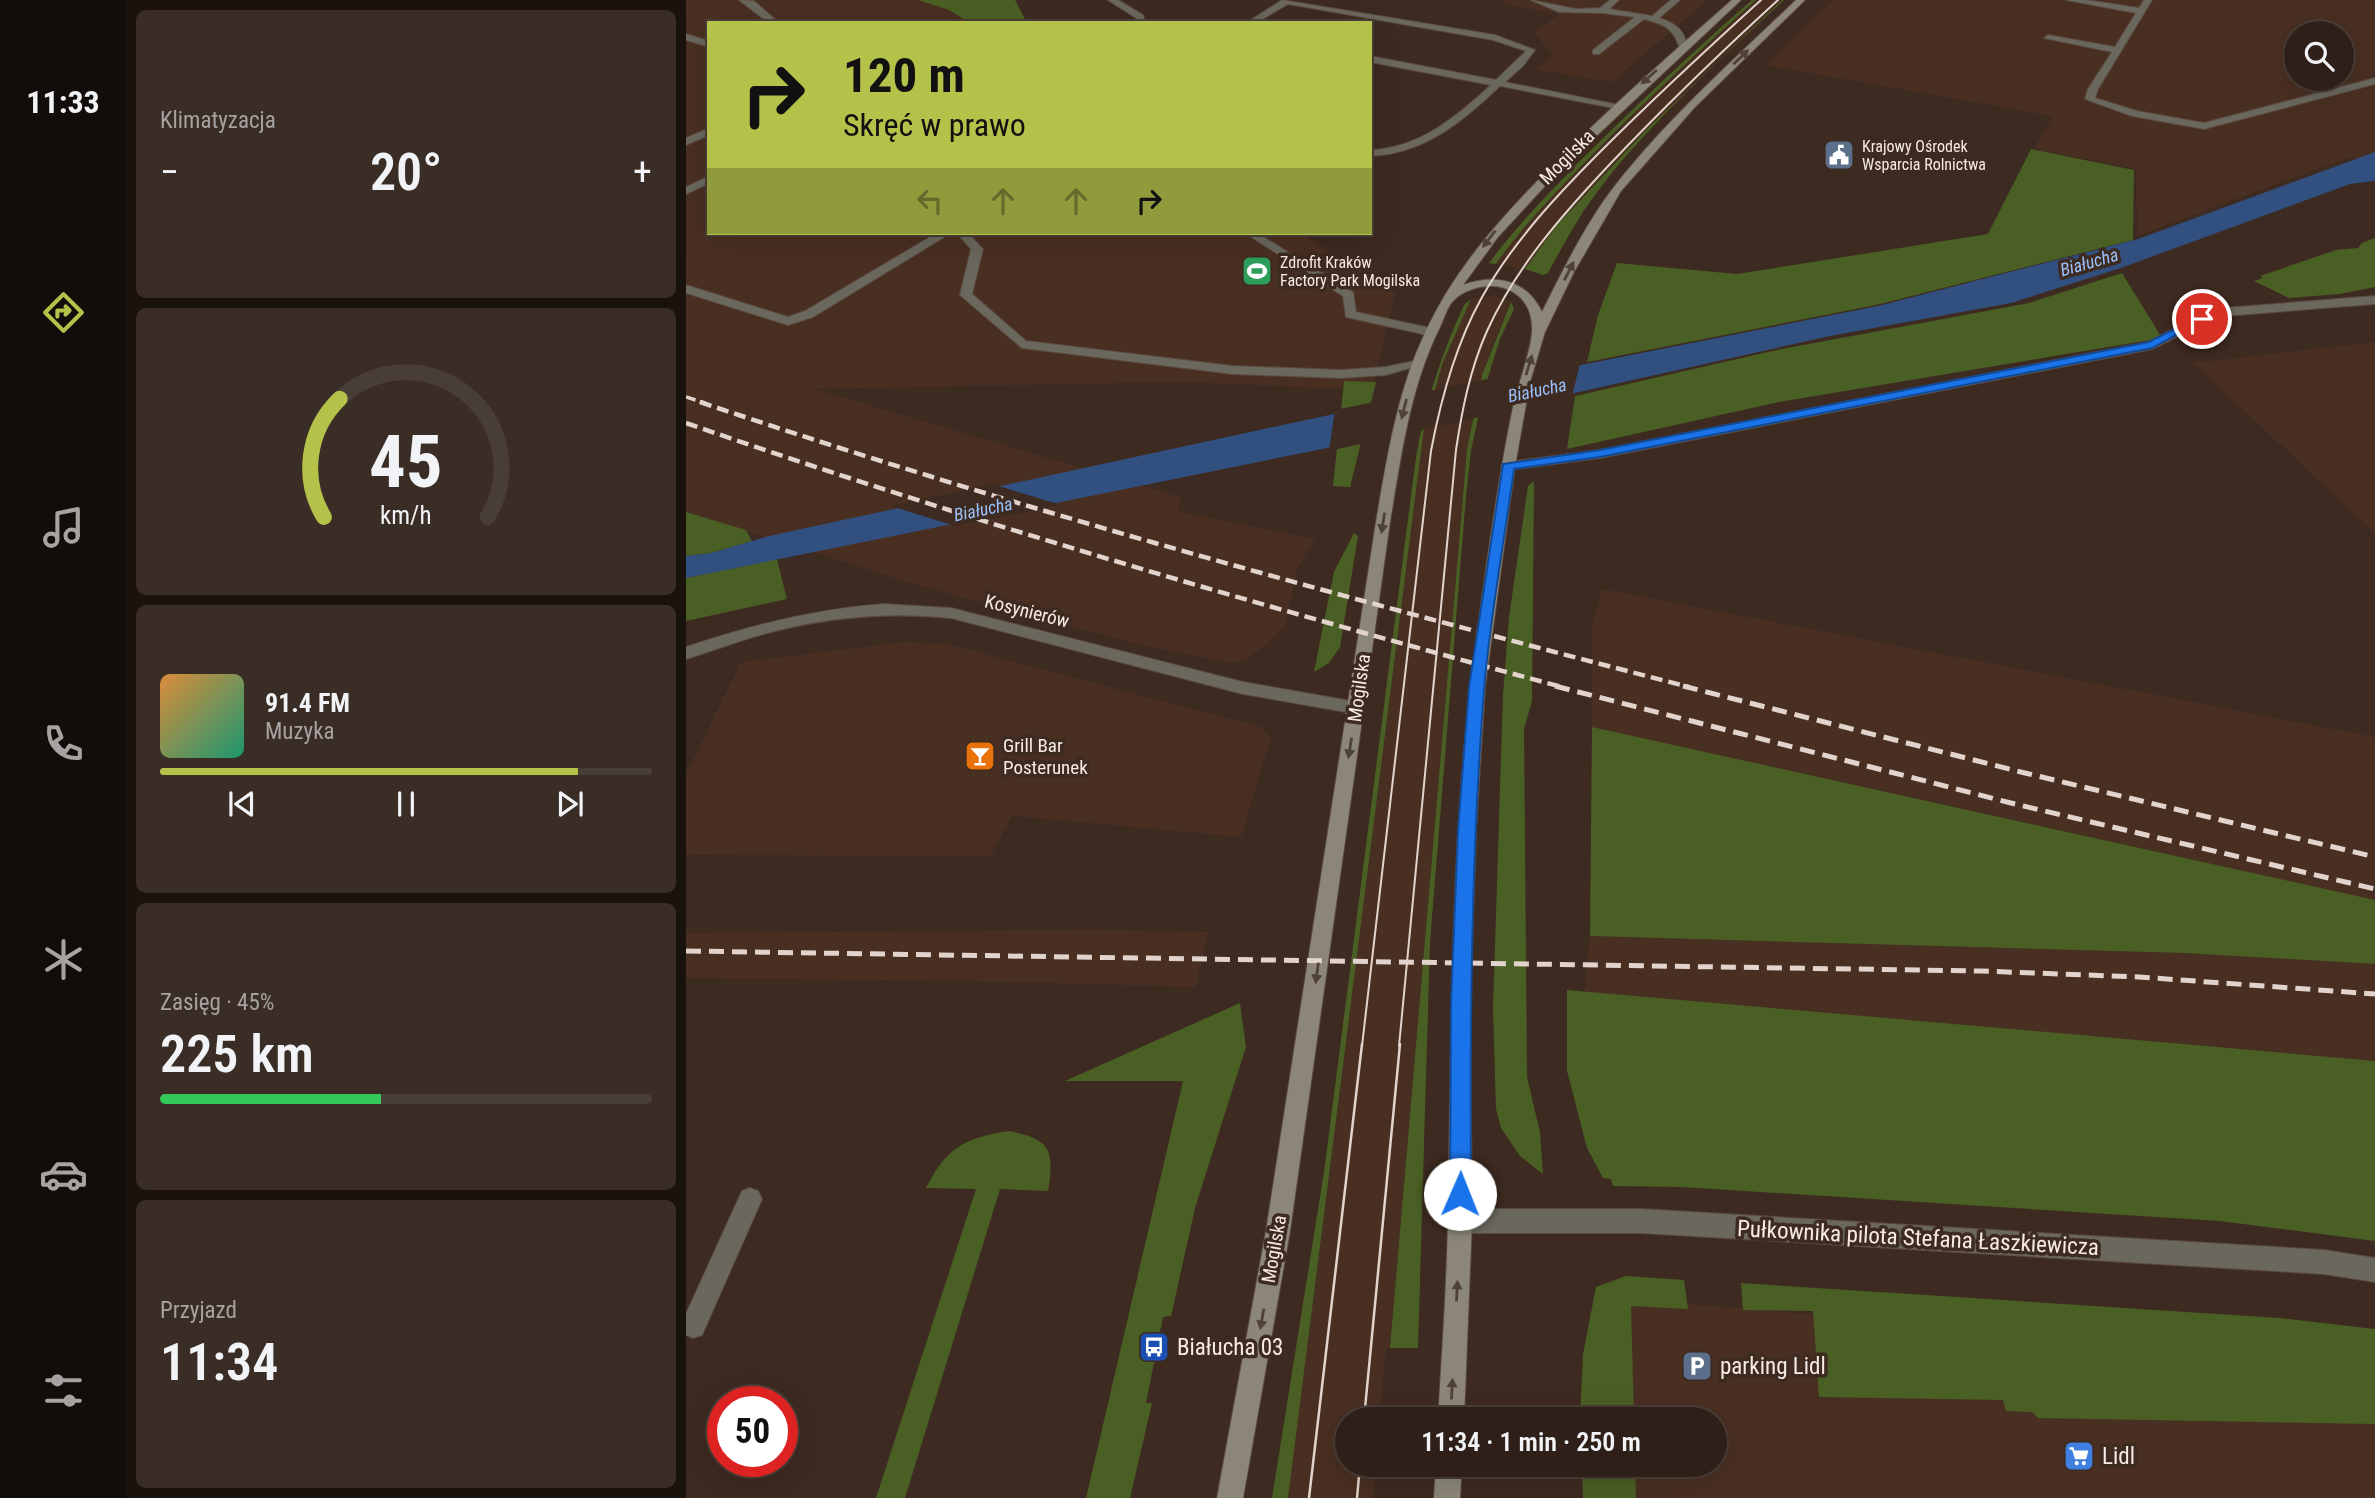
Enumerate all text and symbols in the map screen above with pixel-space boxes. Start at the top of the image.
map controls [2284,21,2354,91]
button: search [2284,21,2354,91]
text: 120 m [843,47,965,104]
icon: right [728,49,819,140]
one-way arrow [1733,49,1750,66]
one-way arrow [1640,69,1658,85]
text: 11:33 [26,83,100,121]
text: Skręć w prawo [843,106,1026,144]
text: Klimatyzacja [160,107,276,134]
street label: Mogilska [1535,125,1599,189]
place label: Krajowy Ośrodek Wsparcia Rolnictwa [1862,137,1986,174]
public building icon: Krajowy Ośrodek Wsparcia Rolnictwa [1822,138,1856,172]
text: 20° [370,142,442,203]
text: − [160,150,179,194]
text: + [633,150,652,194]
icon: left [911,182,949,220]
icon: ahead [984,182,1022,220]
icon: ahead [1057,182,1095,220]
icon: right [1130,182,1168,220]
one-way arrow [1482,229,1497,247]
water label: Białucha [2057,244,2121,280]
place label: Zdrofit Kraków Factory Park Mogilska [1280,253,1420,290]
sports icon: Zdrofit Kraków Factory Park Mogilska [1240,254,1274,288]
one-way arrow [1563,261,1574,281]
icon: directions [39,288,88,337]
pin [2172,289,2232,349]
icon: arrive [2183,300,2221,338]
one-way arrow [1524,354,1535,375]
water label: Białucha [1506,374,1568,406]
one-way arrow [1398,398,1409,420]
text: 45 [369,420,443,506]
water label: Białucha [952,493,1014,525]
text: km/h [380,501,432,530]
icon: music [39,503,88,552]
one-way arrow [1377,512,1388,534]
street label: Kosynierów [982,589,1072,633]
street label: Mogilska [1343,653,1375,723]
text: 91.4 FM [265,688,350,718]
text: Muzyka [265,718,335,745]
icon: phone [39,719,88,768]
place label: Grill Bar Posterunek [1003,734,1088,779]
one-way arrow [1344,737,1355,759]
bar icon: Grill Bar Posterunek [963,739,997,773]
icon: previous [223,785,261,823]
icon: pause [387,785,425,823]
icon: next [551,785,589,823]
icon: climate [39,935,88,984]
one-way arrow [1311,962,1322,984]
text: Zasięg · 45% [160,989,274,1016]
text: 225 km [160,1024,314,1085]
icon: car [39,1150,88,1199]
position arrow [1423,1157,1497,1231]
street label: Mogilska [1257,1213,1291,1285]
street label: Pułkownika pilota Stefana Łaszkiewicza [1736,1215,2100,1261]
one-way arrow [1451,1279,1462,1301]
text: Przyjazd [160,1297,237,1324]
one-way arrow [1256,1308,1267,1330]
bus stop icon: Białucha 03 [1137,1330,1171,1364]
text: 11:34 [160,1332,278,1393]
place label: Białucha 03 [1177,1334,1283,1361]
parking icon: parking Lidl [1680,1349,1714,1383]
place label: parking Lidl [1720,1353,1826,1380]
icon: filters [39,1366,88,1415]
one-way arrow [1447,1378,1458,1400]
speed limit sign: 50 [707,1386,798,1477]
text: 11:34 · 1 min · 250 m [1421,1427,1641,1457]
supermarket icon: Lidl [2062,1439,2096,1473]
place label: Lidl [2102,1443,2135,1470]

